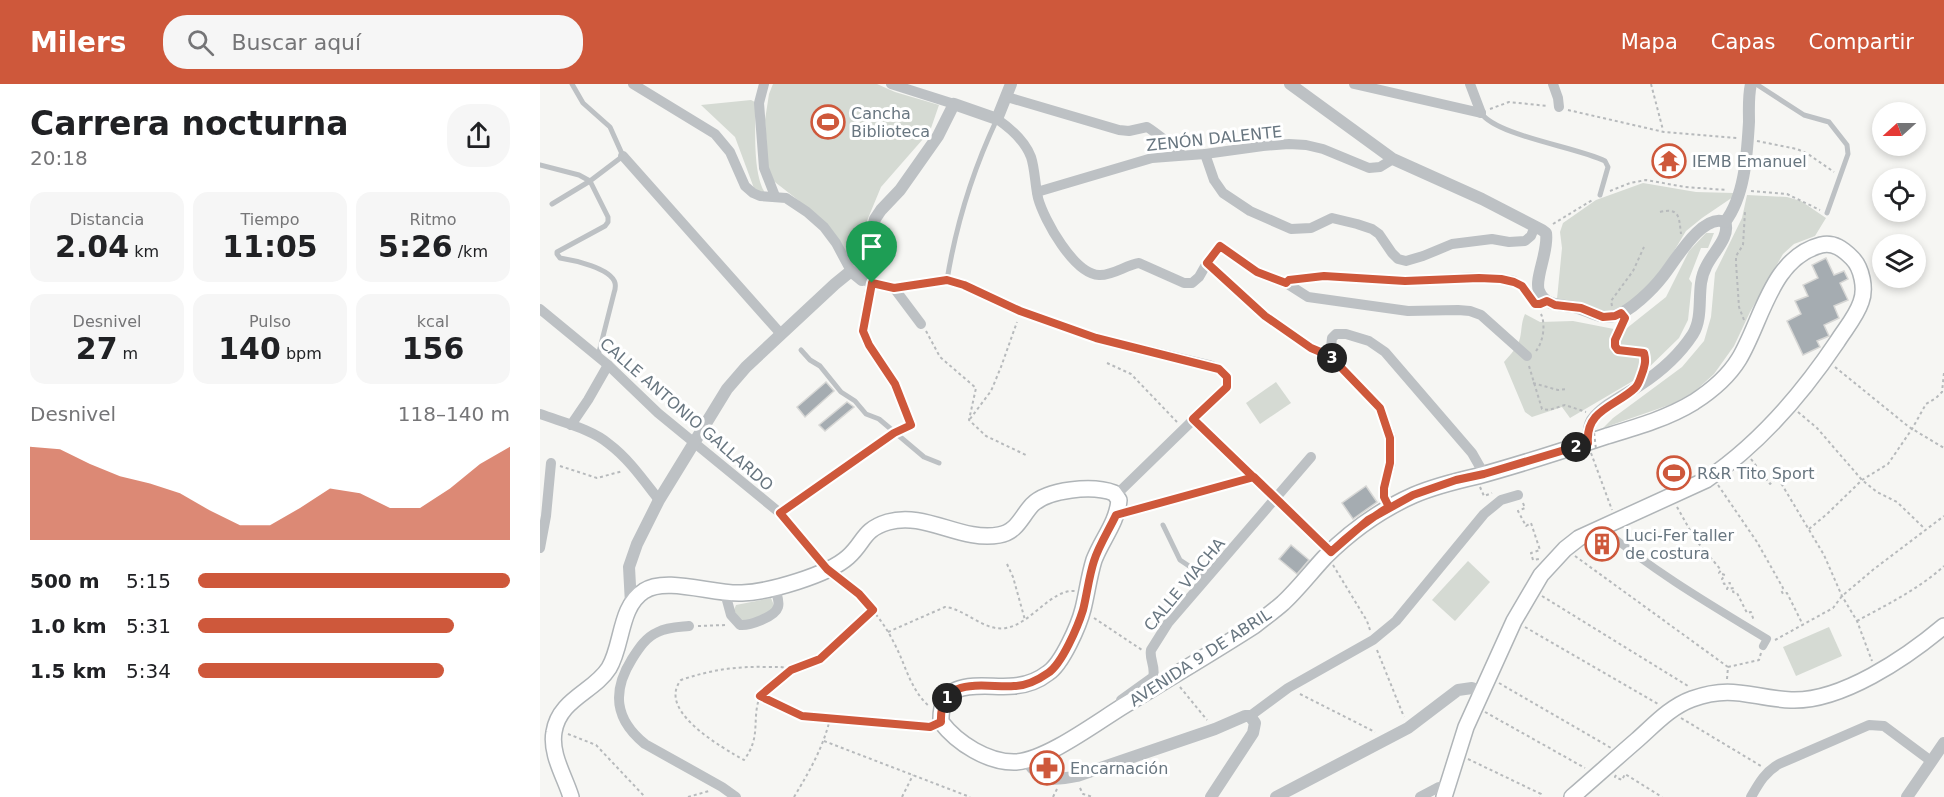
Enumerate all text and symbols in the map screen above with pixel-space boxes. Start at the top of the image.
search box [163,15,583,69]
text: Milers [30,26,127,59]
icon: search [184,26,217,59]
text: Buscar aquí [232,30,361,55]
text: Mapa [1621,30,1678,54]
text: Capas [1711,30,1775,54]
text: Compartir [1808,30,1914,54]
north arrow [1872,102,1926,156]
map controls [1872,102,1926,288]
text: Carrera nocturna [30,104,348,143]
button: share [447,104,510,167]
sports icon: Cancha Biblioteca [810,104,846,140]
place label: Cancha Biblioteca [851,104,930,141]
street label: ZENÓN DALENTE [1145,122,1283,155]
temple icon: IEMB Emanuel [1651,143,1687,179]
text: 20:18 [30,146,88,170]
place label: IEMB Emanuel [1692,152,1807,171]
button: locate [1872,168,1926,222]
text: Distancia [70,210,144,229]
text: Tiempo [240,210,300,229]
text: Ritmo [409,210,457,229]
pin [846,221,897,283]
text: 2.04 [55,229,129,264]
text: 11:05 [222,229,318,264]
text: 5:26 [378,229,453,264]
icon: arrive [855,230,888,263]
button: layers [1872,234,1926,288]
text: km [129,242,159,261]
text: /km [453,242,488,261]
text: Desnivel [73,312,141,331]
text: Pulso [249,312,291,331]
text: kcal [417,312,449,331]
text: 27 [76,331,118,366]
text: 140 [218,331,281,366]
text: 156 [402,331,464,366]
street label: CALLE ANTONIO GALLARDO [596,334,777,495]
pin: 3 [1317,343,1347,373]
text: m [118,344,138,363]
text: bpm [281,344,322,363]
text: 3 [1326,348,1338,367]
text: Desnivel [30,402,116,426]
text: 118–140 m [398,402,510,426]
pin: 2 [1561,432,1591,462]
text: 2 [1570,437,1582,456]
sports icon: R&R Tito Sport [1656,455,1692,491]
place label: R&R Tito Sport [1697,464,1815,483]
building icon: Luci-Fer taller de costura [1584,526,1620,562]
place label: Luci-Fer taller de costura [1625,526,1734,563]
street label: CALLE VIACHA [1140,534,1229,635]
text: 500 m [30,569,100,593]
text: 5:15 [126,569,171,593]
street label: AVENIDA 9 DE ABRIL [1126,604,1275,710]
text: 1.0 km [30,614,107,638]
text: 5:31 [126,614,171,638]
text: 1.5 km [30,659,107,683]
text: 5:34 [126,659,171,683]
pin: 1 [932,683,962,713]
text: 1 [941,688,953,707]
pharmacy icon: Encarnación [1029,750,1065,786]
place label: Encarnación [1070,759,1168,778]

